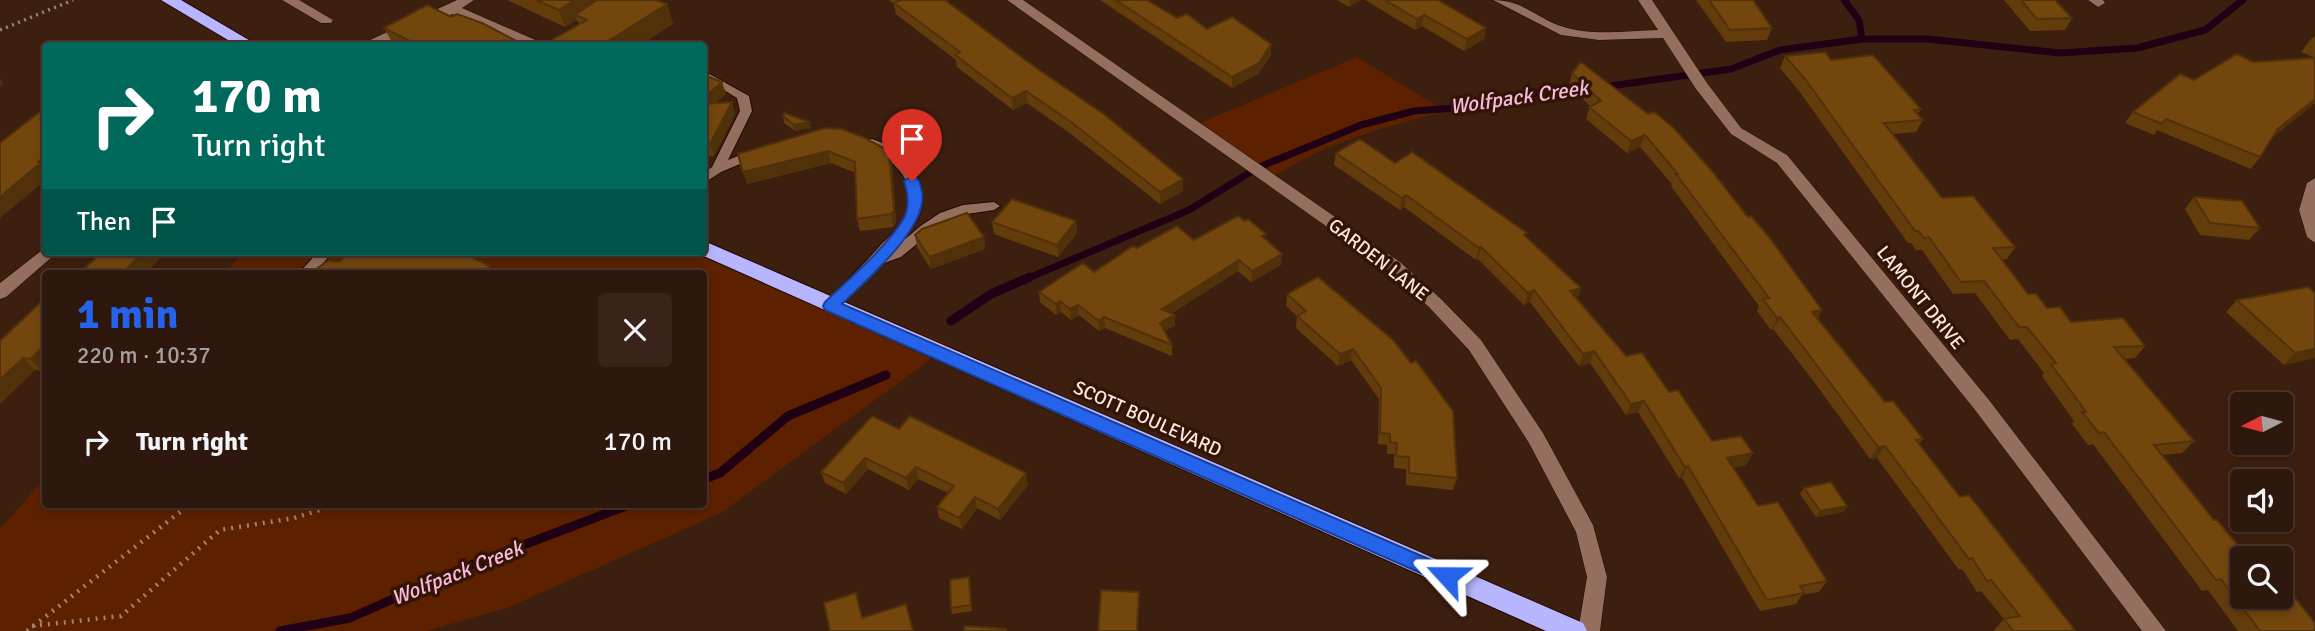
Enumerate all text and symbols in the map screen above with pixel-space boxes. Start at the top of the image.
text: 170 m [192,66,322,126]
icon: right [77,70,168,161]
water label: Wolfpack Creek [1448,74,1592,120]
pin [882,109,942,181]
icon: arrive [893,120,931,158]
text: Turn right [192,126,325,165]
icon: arrive [145,203,183,241]
text: Then [77,206,131,238]
street label: GARDEN LANE [1324,213,1433,306]
street label: LAMONT DRIVE [1871,241,1969,354]
text: 1 min [77,289,178,340]
button: close [598,293,672,367]
text: 220 m · 10:37 [77,341,211,370]
street label: SCOTT BOULEVARD [1070,375,1225,462]
north arrow [2230,392,2292,455]
map controls [2230,392,2293,609]
icon: right [77,423,115,461]
text: Turn right [136,426,248,458]
text: 170 m [603,426,672,458]
button: sound [2230,469,2293,532]
water label: Wolfpack Creek [388,534,529,611]
position arrow [1410,539,1484,613]
button: search [2230,546,2293,609]

